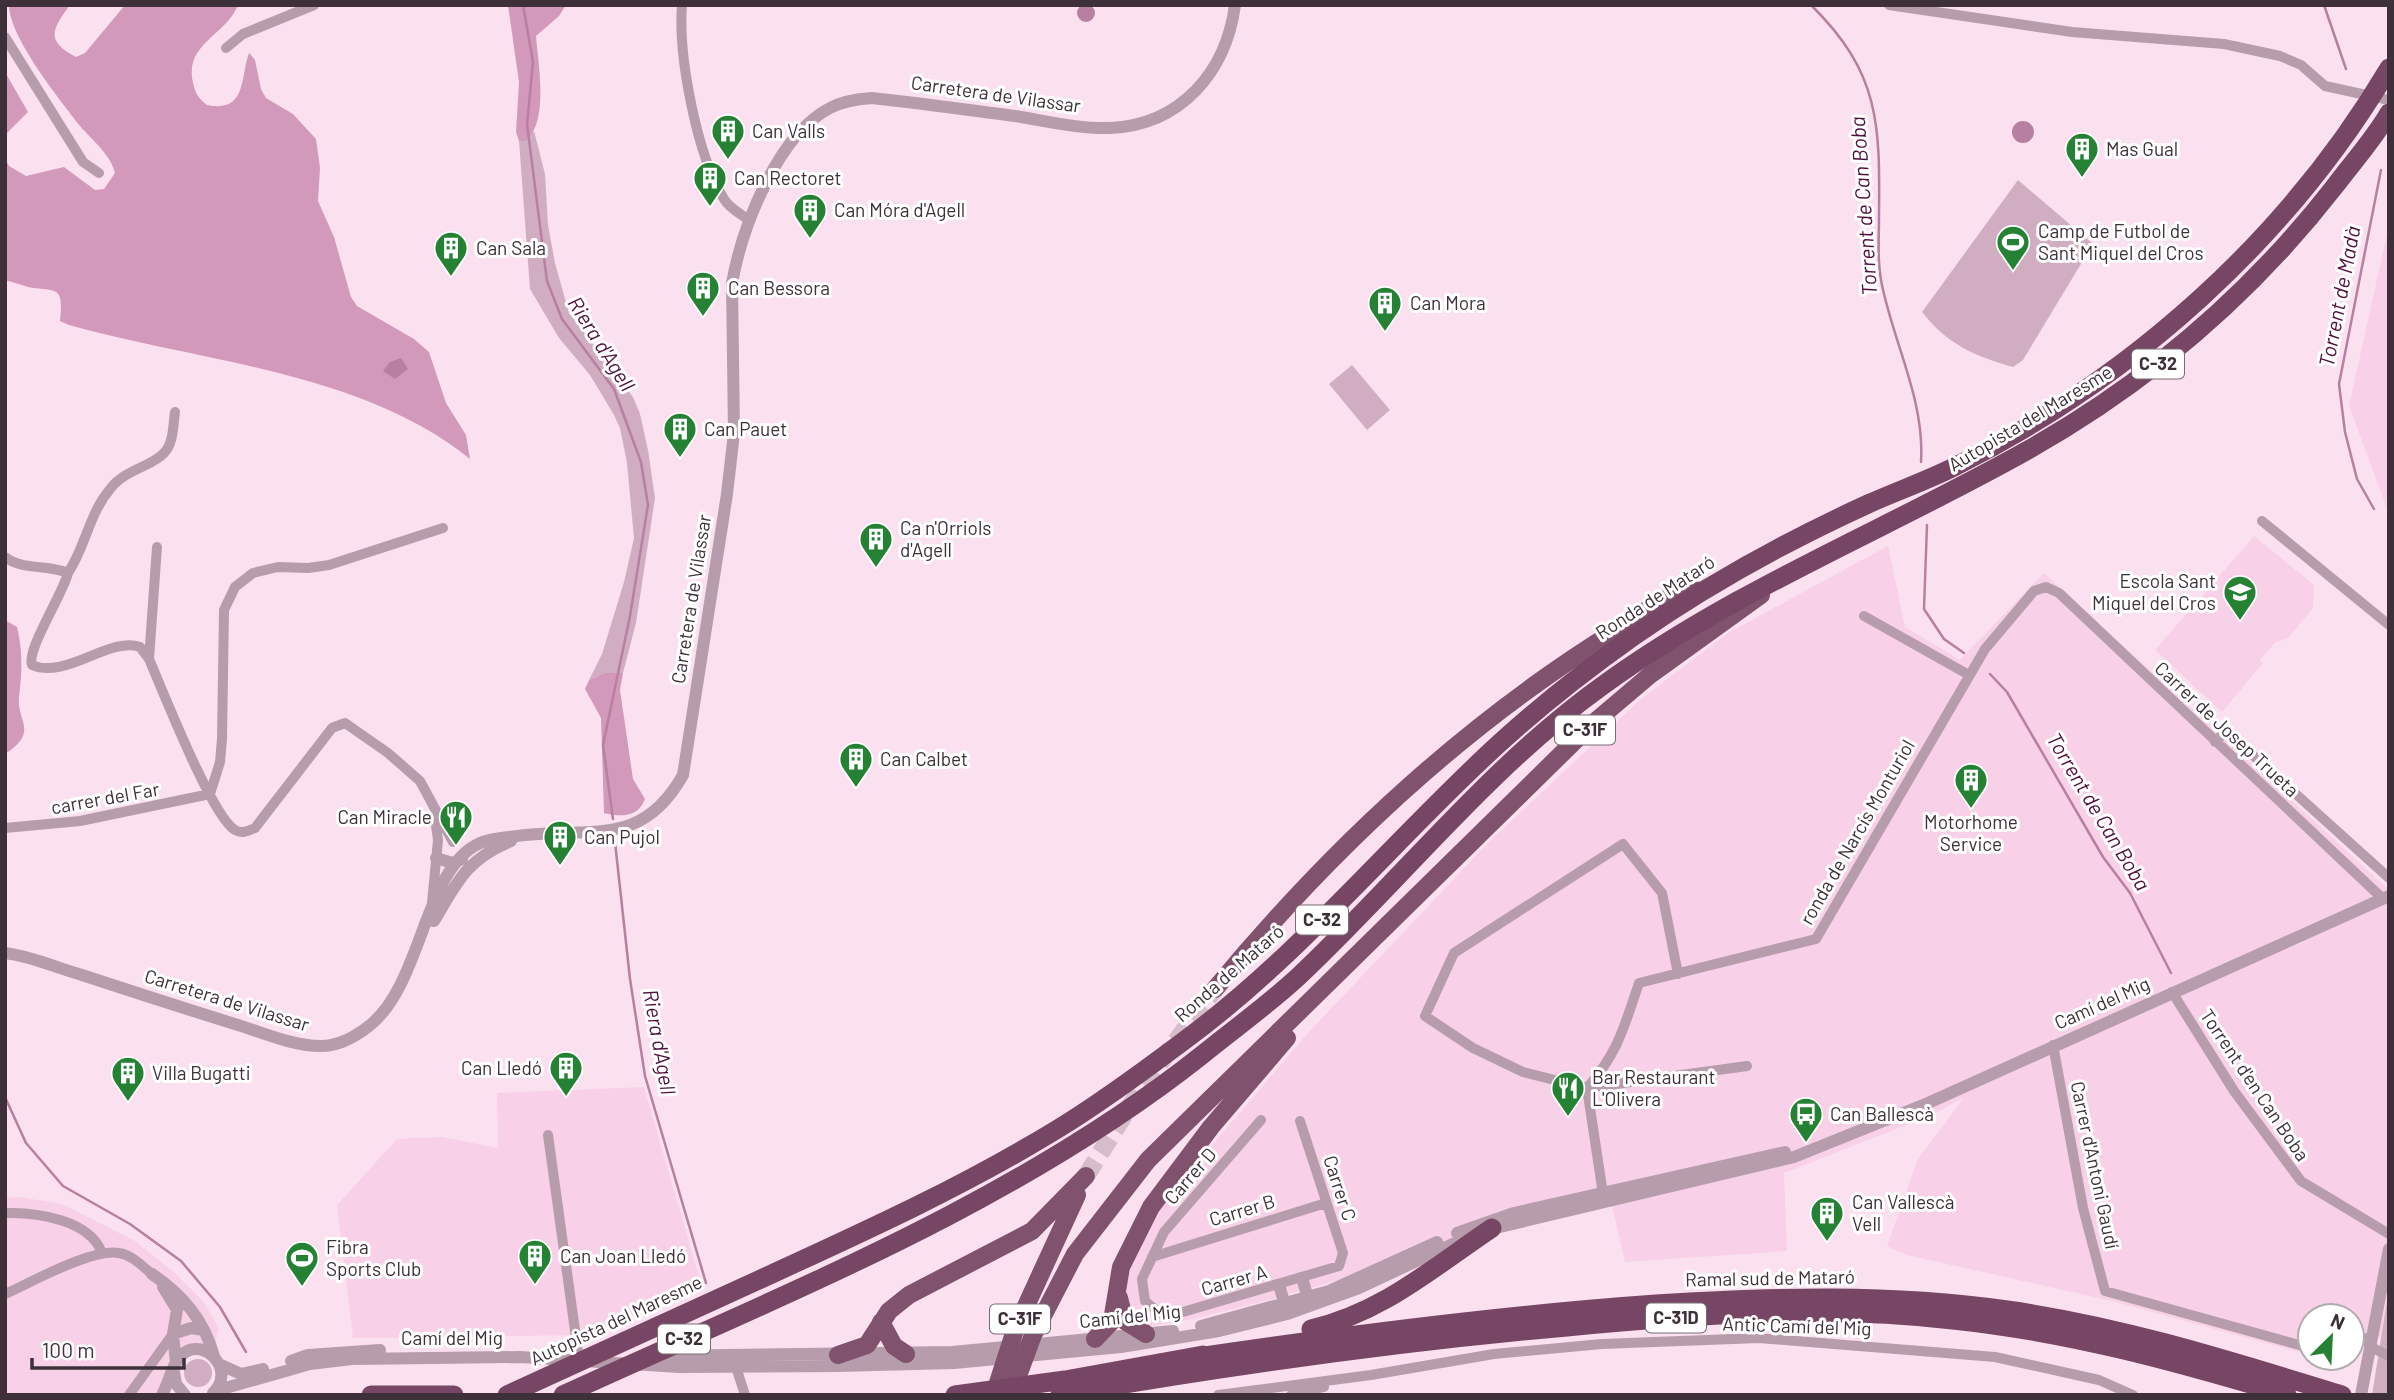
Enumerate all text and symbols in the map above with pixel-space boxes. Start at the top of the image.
street label: Carretera de Vilassar [910,70,1082,117]
building icon: Can Valls [709,112,747,161]
water label: Torrent de Can Boba [1844,116,1881,297]
place label: Can Valls [752,119,825,142]
building icon: Mas Gual [2063,130,2101,179]
place label: Mas Gual [2106,137,2178,160]
building icon: Can Rectoret [691,159,729,208]
place label: Can Rectoret [734,166,841,189]
building icon: Can Móra d'Agell [791,191,829,240]
place label: Can Móra d'Agell [834,198,965,221]
place label: Camp de Futbol de Sant Miquel del Cros [2038,219,2204,264]
sports icon: Camp de Futbol de Sant Miquel del Cros [1994,223,2032,272]
water label: Torrent de Madà [2313,224,2365,369]
building icon: Can Sala [432,229,470,278]
place label: Can Sala [476,236,546,259]
building icon: Can Bessora [684,269,722,318]
place label: Can Bessora [728,276,830,299]
building icon: Can Mora [1366,284,1404,333]
water label: Riera d'Agell [563,291,641,395]
place label: Can Mora [1410,291,1486,314]
road number: C-32 [2132,350,2184,378]
street label: Autopista del Maresme [1944,360,2116,476]
building icon: Can Pauet [661,410,699,459]
place label: Can Pauet [704,417,787,440]
street label: Carretera de Vilassar [666,513,715,685]
place label: Ca n'Orriols d'Agell [900,516,991,561]
building icon: Ca n'Orriols d'Agell [857,520,895,569]
street label: Ronda de Mataró [1591,550,1718,644]
place label: Escola Sant Miquel del Cros [2092,569,2216,614]
school or university icon: Escola Sant Miquel del Cros [2221,573,2259,622]
street label: Carrer de Josep Trueta [2151,656,2304,801]
road number: C-31F [1555,716,1615,744]
water label: Torrent de Can Boba [2042,728,2156,895]
street label: ronda de Narcís Monturiol [1794,735,1919,928]
building icon: Can Calbet [837,740,875,789]
place label: Can Calbet [880,747,968,770]
building icon: Motorhome Service [1952,761,1990,810]
street label: carrer del Far [49,777,161,818]
restaurant icon: Can Miracle [437,798,475,847]
place label: Can Miracle [337,805,432,828]
place label: Motorhome Service [1924,810,2018,855]
building icon: Can Pujol [541,818,579,867]
place label: Can Pujol [584,825,660,848]
road number: C-32 [1296,905,1348,934]
street label: Ronda de Mataró [1169,919,1288,1026]
street label: Carretera de Vilassar [142,964,312,1036]
street label: Camí del Mig [2051,971,2153,1034]
water label: Riera d'Agell [639,987,682,1097]
street label: Torrent d'en Can Boba [2196,1004,2315,1165]
building icon: Can Lledó [547,1049,585,1098]
building icon: Villa Bugatti [109,1054,147,1103]
place label: Can Lledó [461,1056,542,1079]
place label: Villa Bugatti [152,1061,251,1084]
place label: Bar Restaurant L'Olivera [1592,1065,1715,1110]
restaurant icon: Bar Restaurant L'Olivera [1549,1069,1587,1118]
street label: Carrer d'Antoni Gaudí [2066,1079,2125,1251]
bus stop icon: Can Ballescà [1787,1095,1825,1144]
place label: Can Ballescà [1830,1102,1934,1125]
street label: Carrer D [1159,1143,1220,1209]
street label: Carrer C [1319,1152,1362,1223]
street label: Carrer B [1206,1189,1278,1230]
place label: Can Vallescà Vell [1852,1190,1955,1235]
building icon: Can Vallescà Vell [1808,1194,1846,1243]
place label: Fibra Sports Club [326,1235,421,1280]
building icon: Can Joan Lledó [516,1237,554,1286]
sports icon: Fibra Sports Club [283,1239,321,1288]
place label: Can Joan Lledó [560,1244,686,1267]
street label: Carrer A [1198,1259,1269,1300]
street label: Ramal sud de Mataró [1685,1265,1855,1290]
street label: Autopista del Maresme [526,1270,705,1370]
street label: Camí del Mig [1078,1299,1182,1332]
north arrow [2296,1302,2366,1372]
road number: C-31D [1646,1303,1706,1332]
road number: C-31F [990,1304,1050,1334]
text: N [2328,1308,2349,1334]
street label: Antic Camí del Mig [1722,1311,1872,1340]
road number: C-32 [658,1324,710,1354]
scale bar [32,1326,184,1370]
street label: Camí del Mig [401,1326,503,1349]
text: 100 m [42,1337,95,1362]

